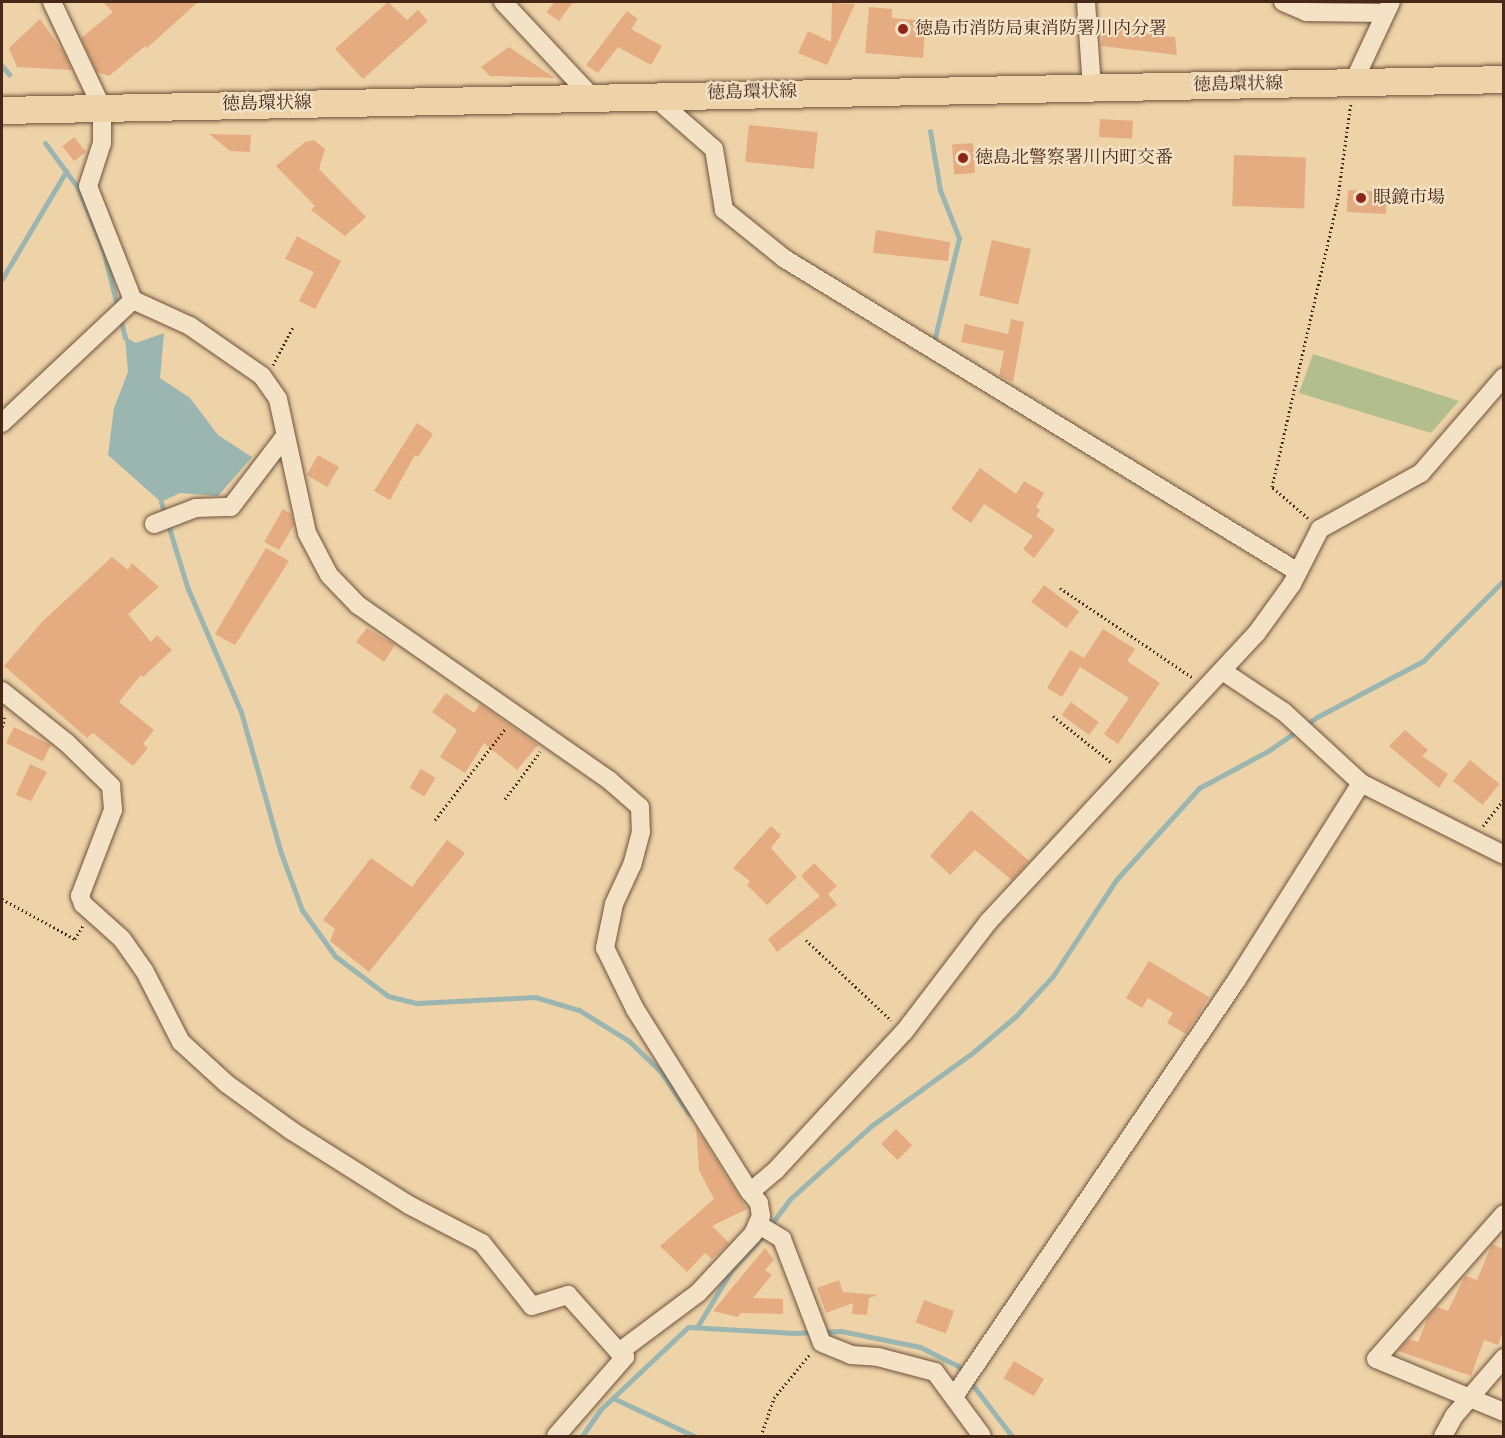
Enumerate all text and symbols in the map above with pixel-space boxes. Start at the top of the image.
place label: 徳島市消防局東消防署川内分署 [915,18,1167,40]
marker: 徳島市消防局東消防署川内分署 [896,22,910,36]
street label: 徳島環状線 [1193,73,1283,97]
street label: 徳島環状線 [707,81,797,105]
street label: 徳島環状線 [222,92,312,116]
place label: 徳島北警察署川内町交番 [975,147,1173,169]
marker: 徳島北警察署川内町交番 [956,151,970,165]
place label: 眼鏡市場 [1373,187,1445,209]
marker: 眼鏡市場 [1354,191,1368,205]

